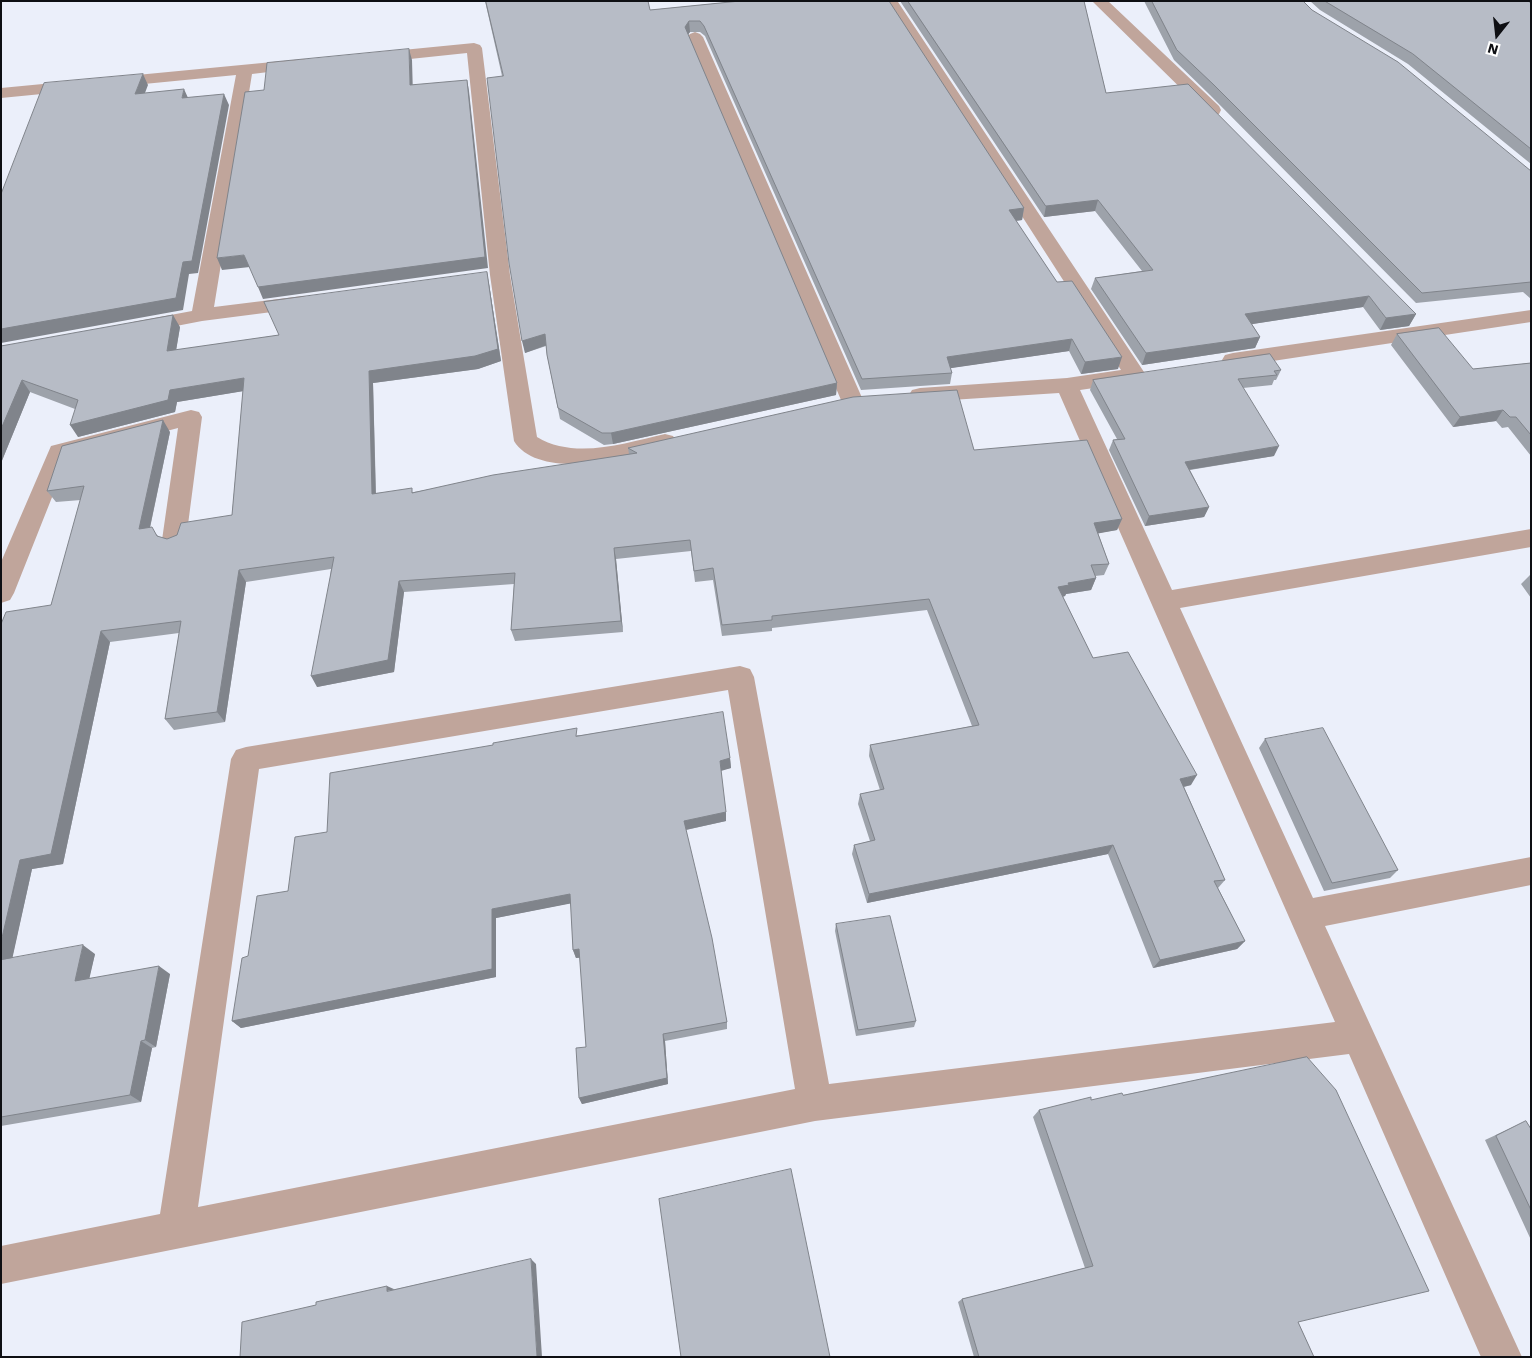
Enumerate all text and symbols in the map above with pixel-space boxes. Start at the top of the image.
north arrow [1472,10,1522,60]
text: N [1486,40,1500,59]

